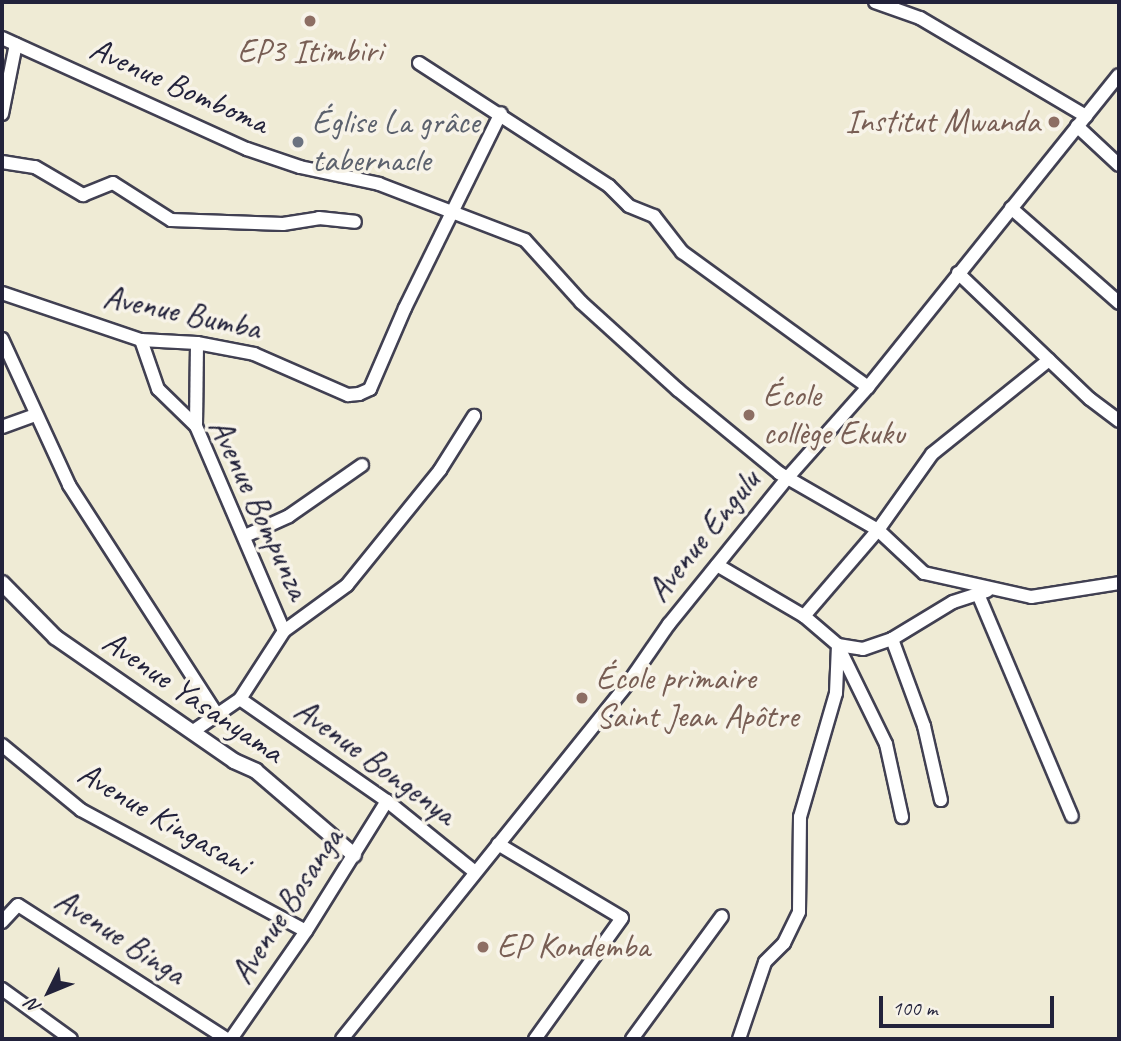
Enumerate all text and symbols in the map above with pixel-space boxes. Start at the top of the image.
marker: EP3 Itimbiri [302,13,318,29]
street label: Avenue Bomboma [85,29,273,143]
place label: EP3 Itimbiri [237,32,383,72]
place label: Institut Mwanda [846,102,1040,142]
place label: Église La grâce tabernacle [312,103,480,181]
marker: Institut Mwanda [1046,114,1062,130]
marker: Église La grâce tabernacle [290,134,306,150]
street label: Avenue Bumba [100,277,264,349]
place label: École collège Ekuku [763,376,905,454]
marker: École collège Ekuku [741,407,757,423]
street label: Avenue Bompunza [200,412,318,606]
street label: Avenue Engulu [639,462,769,610]
street label: Avenue Yasanyama [95,622,291,772]
place label: École primaire Saint Jean Apôtre [596,659,797,737]
street label: Avenue Bongenya [287,690,463,834]
marker: École primaire Saint Jean Apôtre [574,690,590,706]
street label: Avenue Kingasani [71,754,257,884]
street label: Avenue Bosanga [222,821,352,991]
street label: Avenue Binga [47,880,193,994]
place label: EP Kondemba [497,927,649,967]
marker: EP Kondemba [475,939,491,955]
north arrow [14,957,84,1027]
scale bar [883,982,1058,1026]
text: N [21,994,46,1019]
text: 100 m [892,995,937,1021]

